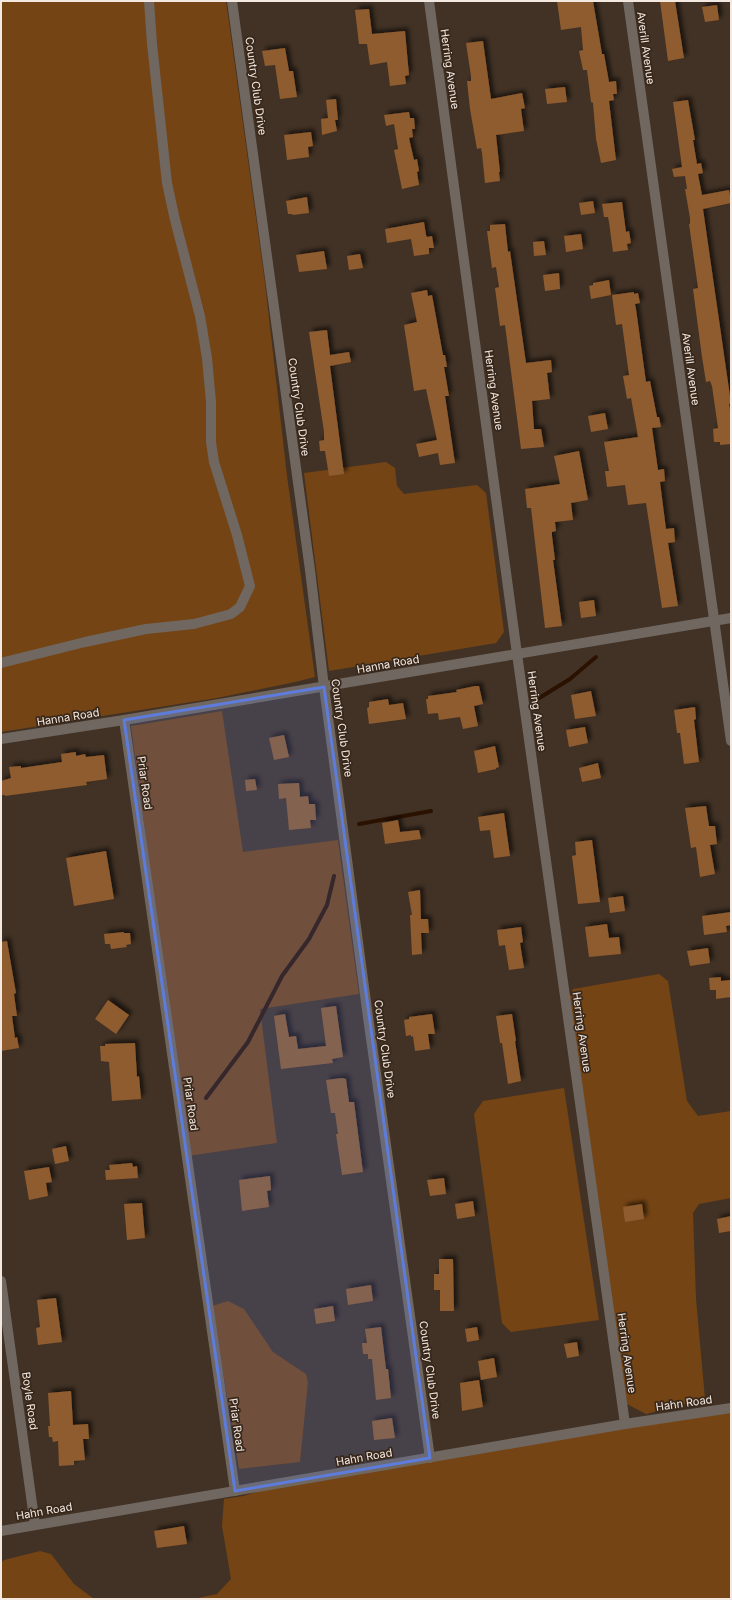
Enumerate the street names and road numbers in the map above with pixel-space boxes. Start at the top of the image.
street label: Averill Avenue [634,11,658,85]
street label: Herring Avenue [437,28,463,110]
street label: Country Club Drive [242,36,270,136]
street label: Averill Avenue [679,332,703,406]
street label: Herring Avenue [481,349,507,431]
street label: Country Club Drive [285,357,313,457]
street label: Hanna Road [356,652,420,676]
street label: Herring Avenue [524,670,550,752]
street label: Country Club Drive [328,678,356,778]
street label: Hanna Road [36,705,100,729]
street label: Priar Road [134,755,156,811]
street label: Herring Avenue [569,991,595,1073]
street label: Country Club Drive [371,999,399,1099]
street label: Priar Road [180,1076,202,1132]
street label: Herring Avenue [614,1312,640,1394]
street label: Country Club Drive [416,1320,444,1420]
street label: Boyle Road [19,1371,41,1431]
street label: Hahn Road [655,1392,713,1414]
street label: Priar Road [226,1397,248,1453]
street label: Hahn Road [335,1445,393,1469]
street label: Hahn Road [15,1499,73,1523]

